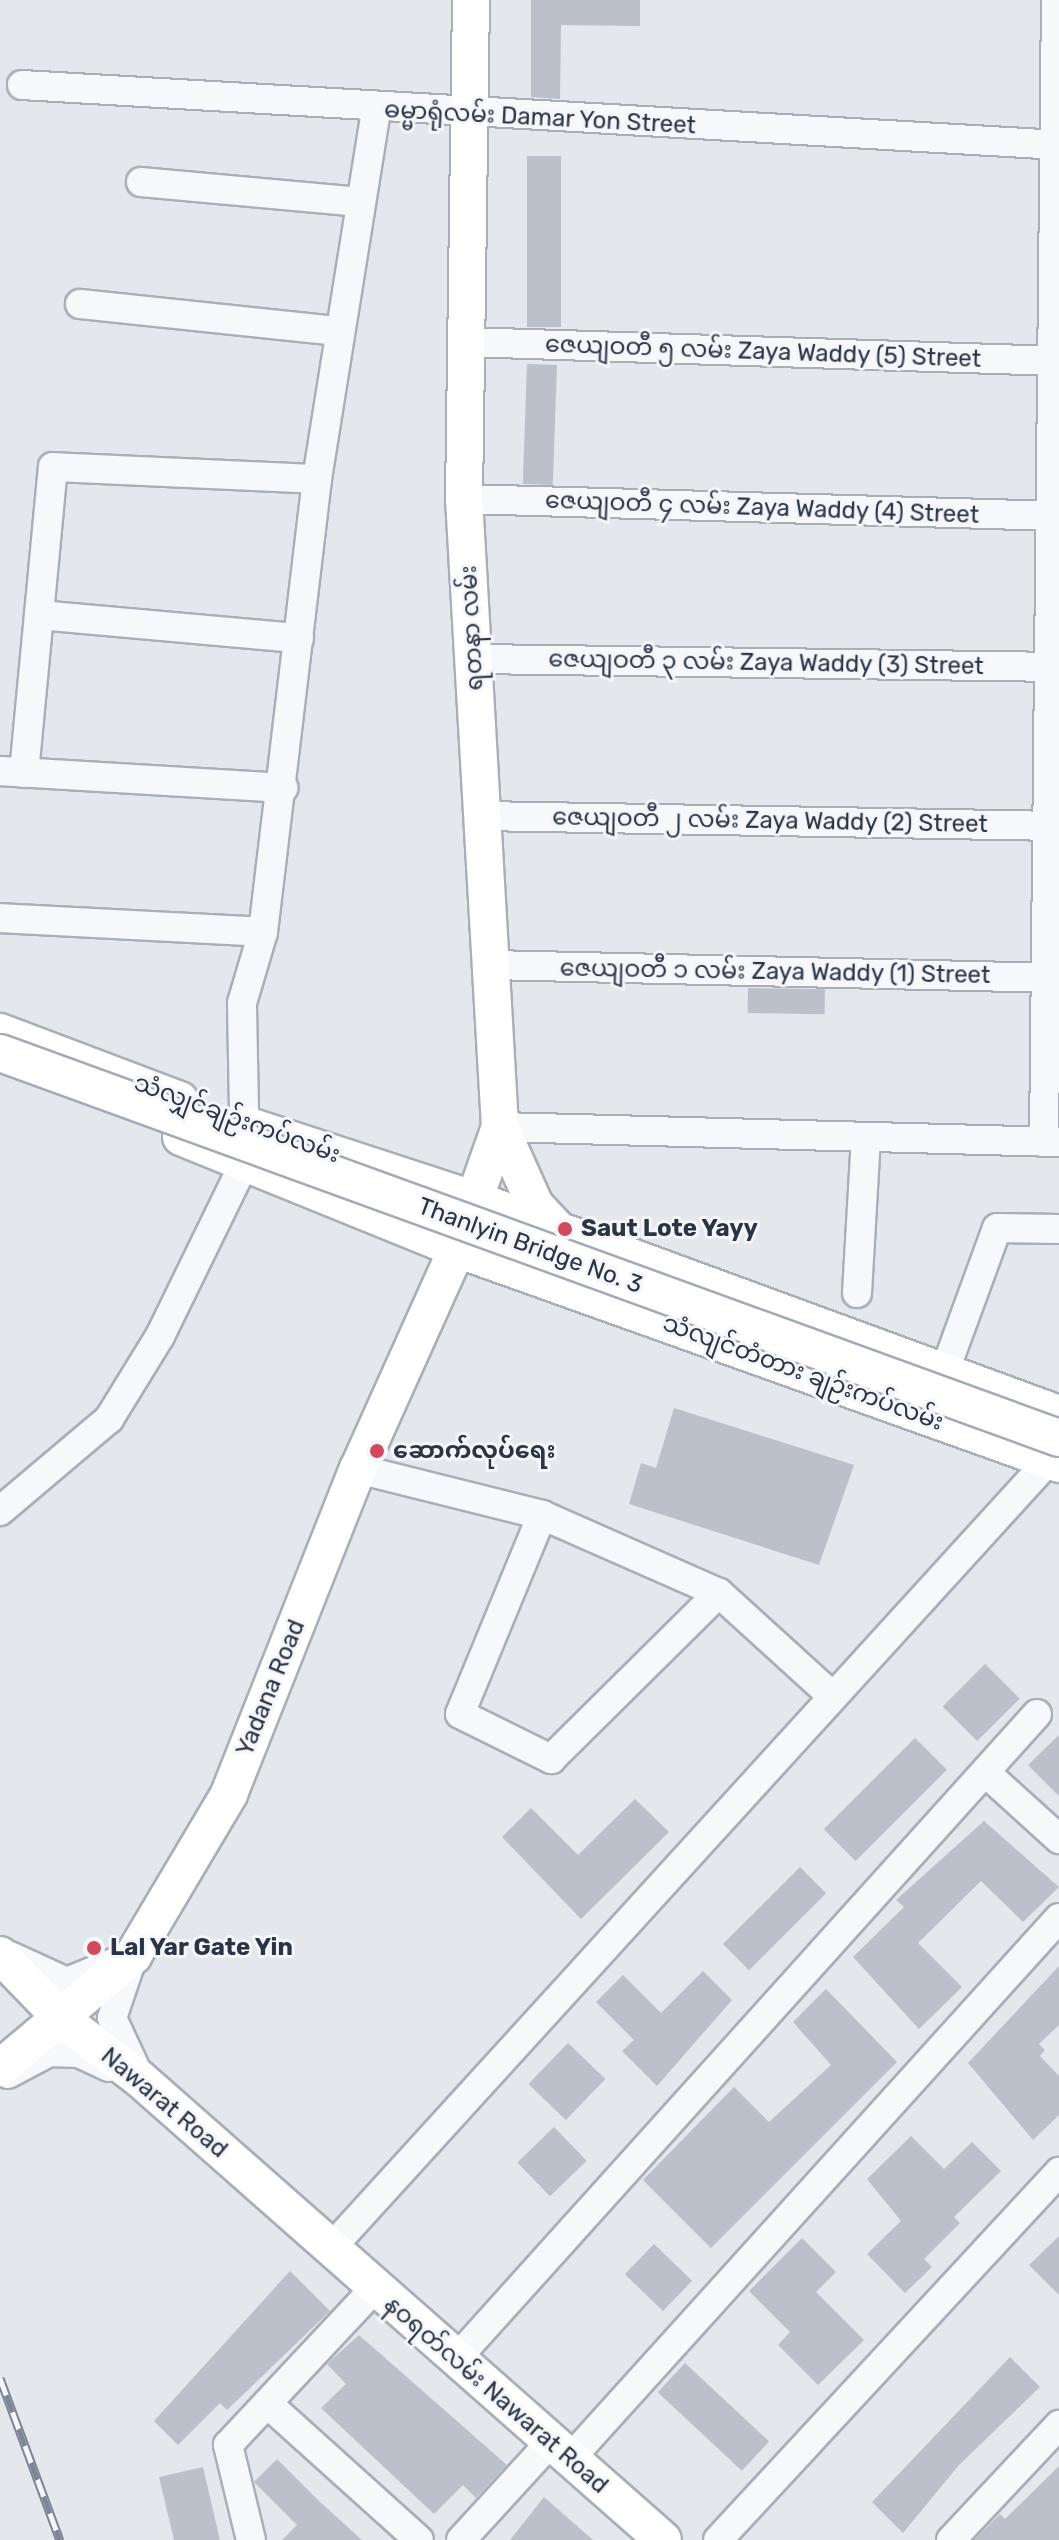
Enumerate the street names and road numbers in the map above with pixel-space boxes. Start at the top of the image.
street label: ဓမ္မာရုံလမ်း Damar Yon Street [383,95,697,141]
street label: ဇေယျဝတီ ၅ လမ်း Zaya Waddy (5) Street [544,330,982,374]
street label: ဇေယျဝတီ ၄ လမ်း Zaya Waddy (4) Street [544,486,980,530]
street label: ရတနာ လမ်း [454,565,490,691]
street label: ဇေယျဝတီ ၃ လမ်း Zaya Waddy (3) Street [548,645,984,681]
street label: ဇေယျဝတီ ၂ လမ်း Zaya Waddy (2) Street [551,803,989,839]
street label: ဇေယျဝတီ ၁ လမ်း Zaya Waddy (1) Street [559,954,991,990]
street label: သံလျှင်ချဉ်းကပ်လမ်း [130,1068,344,1170]
street label: Thanlyin Bridge No. 3 [414,1192,646,1300]
street label: သံလျင်တံတား ချဉ်းကပ်လမ်း [659,1309,947,1437]
street label: Yadana Road [231,1616,311,1760]
street label: Nawarat Road [95,2042,233,2164]
street label: နဝရတ်လမ်း Nawarat Road [378,2290,614,2500]

